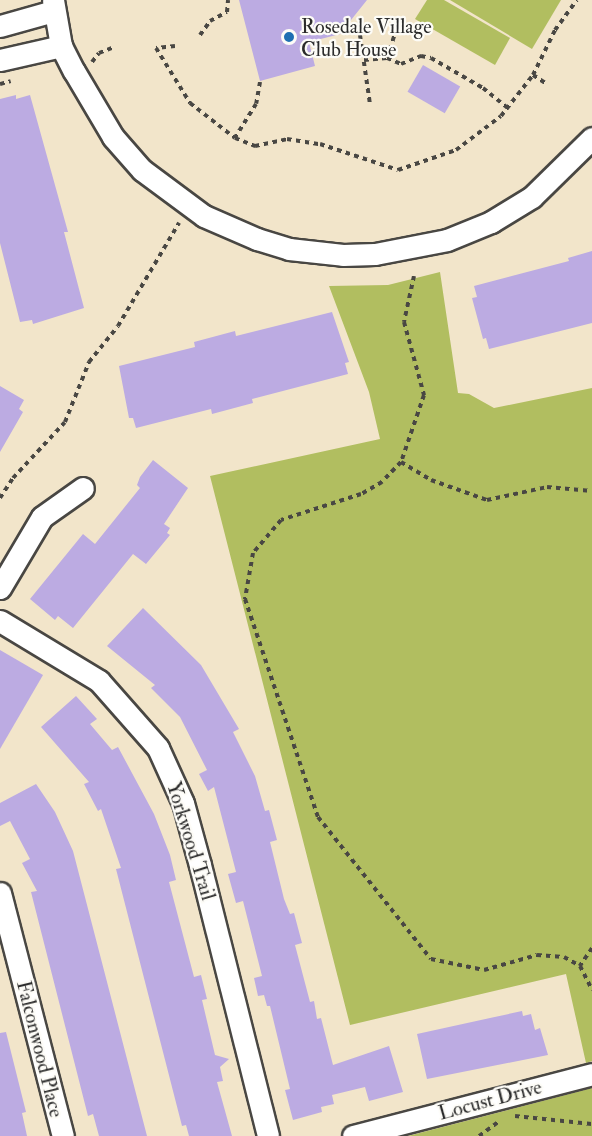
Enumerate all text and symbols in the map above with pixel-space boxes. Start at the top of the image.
place label: Rosedale Village Club House [301,14,432,61]
marker: Rosedale Village Club House [282,30,296,44]
street label: Yorkwood Trail [162,779,220,903]
street label: Falconwood Place [11,978,69,1120]
street label: Locust Drive [436,1075,544,1125]

